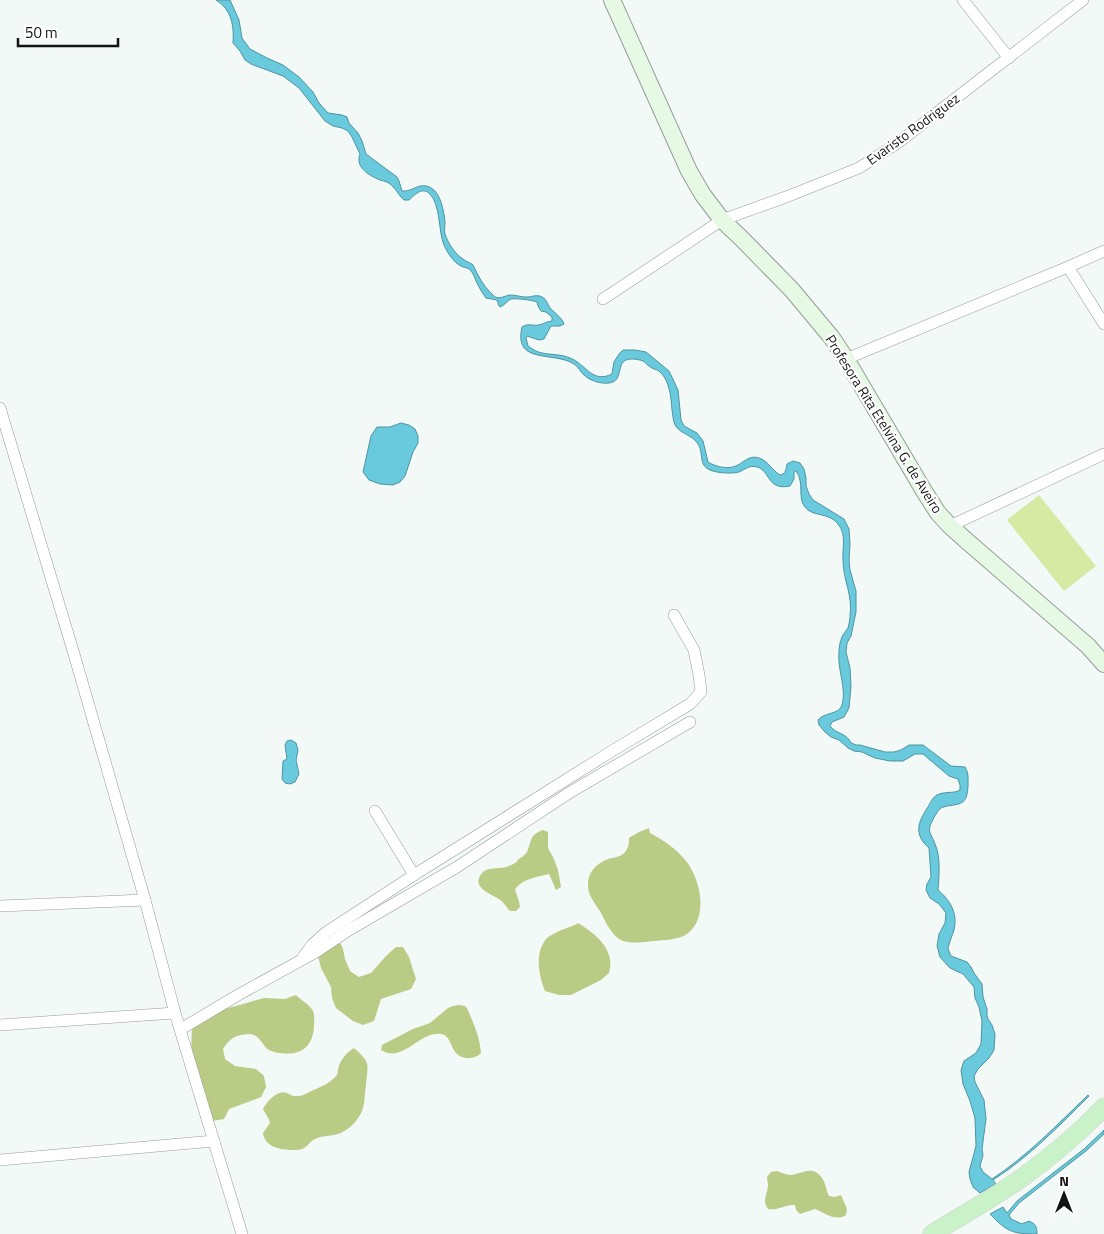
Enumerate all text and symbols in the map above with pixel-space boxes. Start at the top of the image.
scale bar [18,15,118,47]
text: 50 m [25,21,58,44]
street label: Evaristo Rodriguez [862,88,964,170]
street label: Profesora Rita Etelvina G. de Aveiro [821,330,948,517]
north arrow [1039,1169,1089,1219]
text: N [1059,1170,1069,1191]

